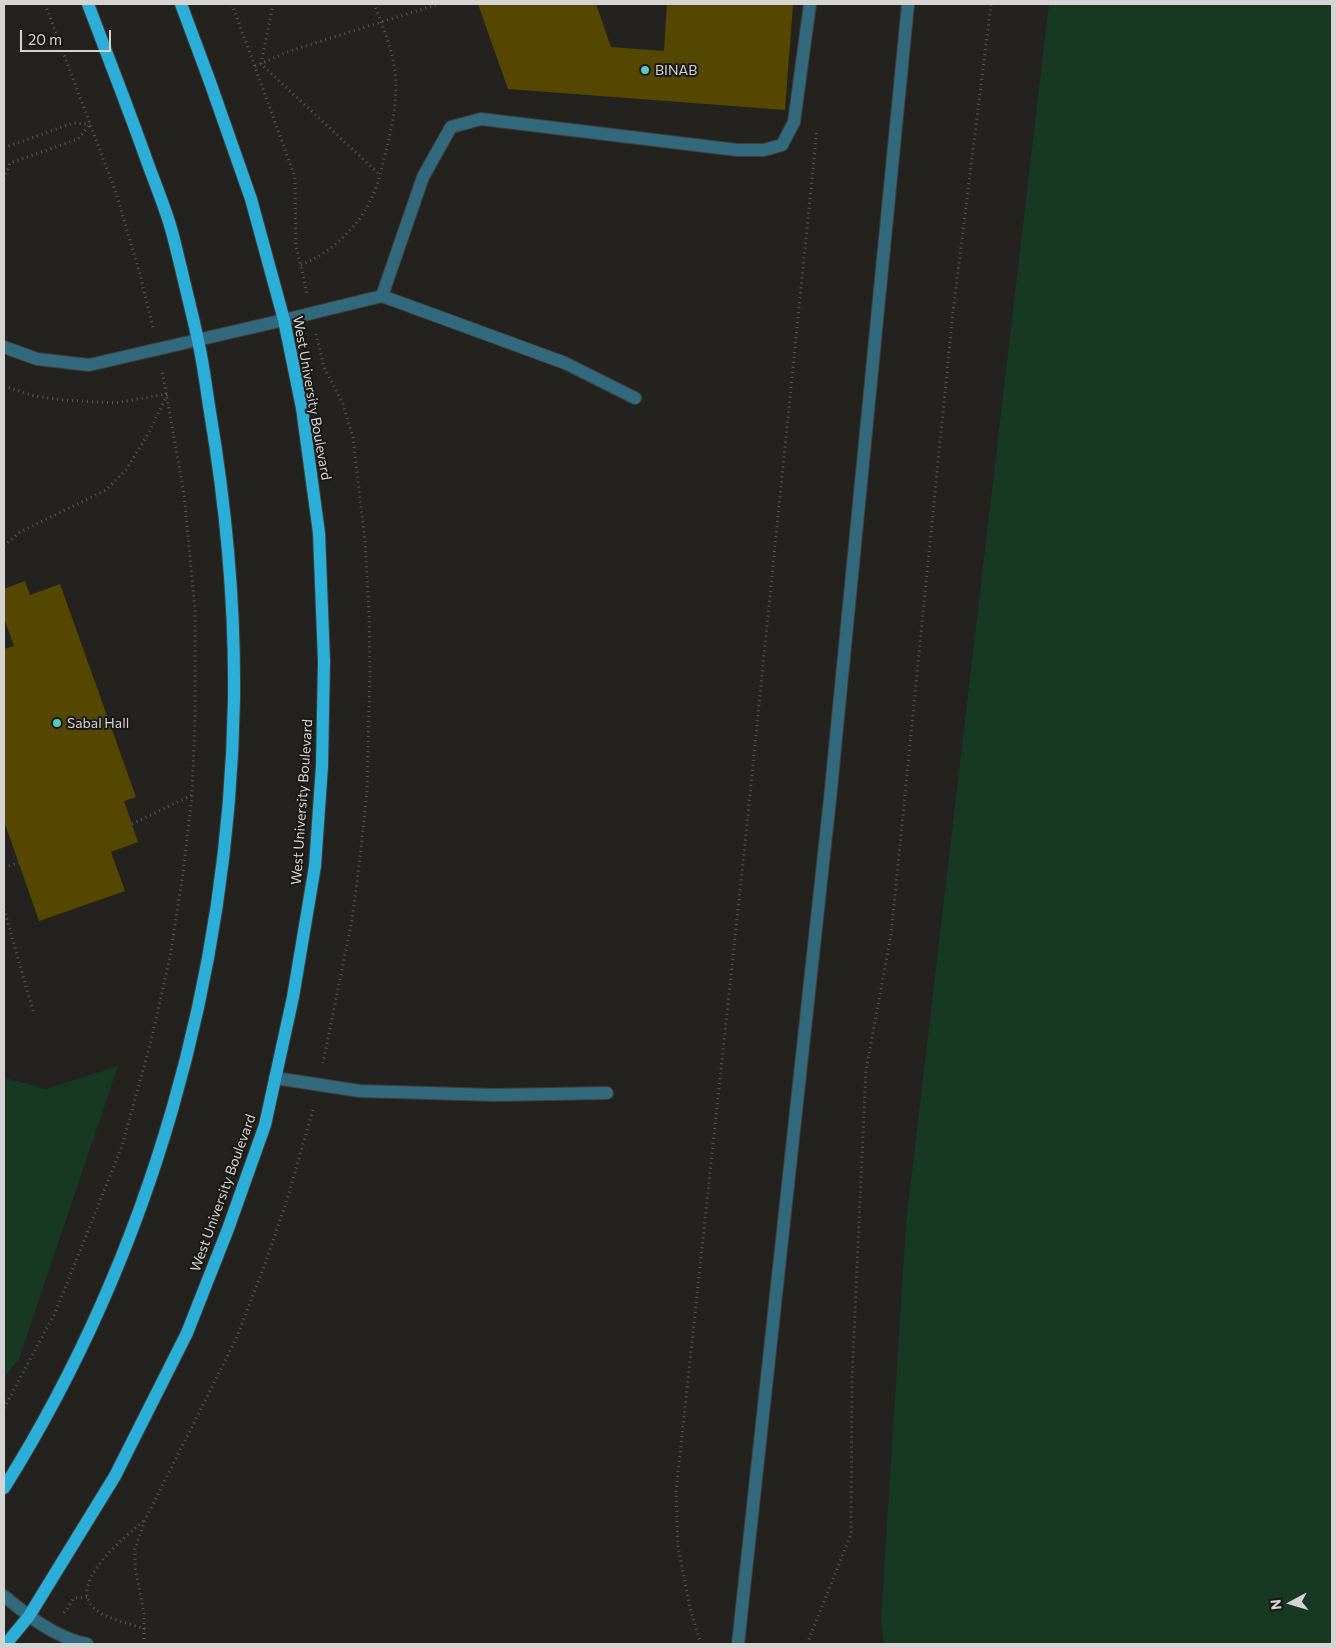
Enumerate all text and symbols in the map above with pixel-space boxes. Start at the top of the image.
scale bar [22,20,114,52]
text: 20 m [28,30,62,48]
place label: BINAB [655,62,697,78]
marker: BINAB [639,64,651,76]
street label: West University Boulevard [289,315,335,481]
place label: Sabal Hall [67,715,129,731]
marker: Sabal Hall [51,717,63,729]
street label: West University Boulevard [288,718,316,886]
street label: West University Boulevard [187,1112,259,1274]
north arrow [1266,1578,1316,1628]
text: N [1267,1599,1285,1611]

